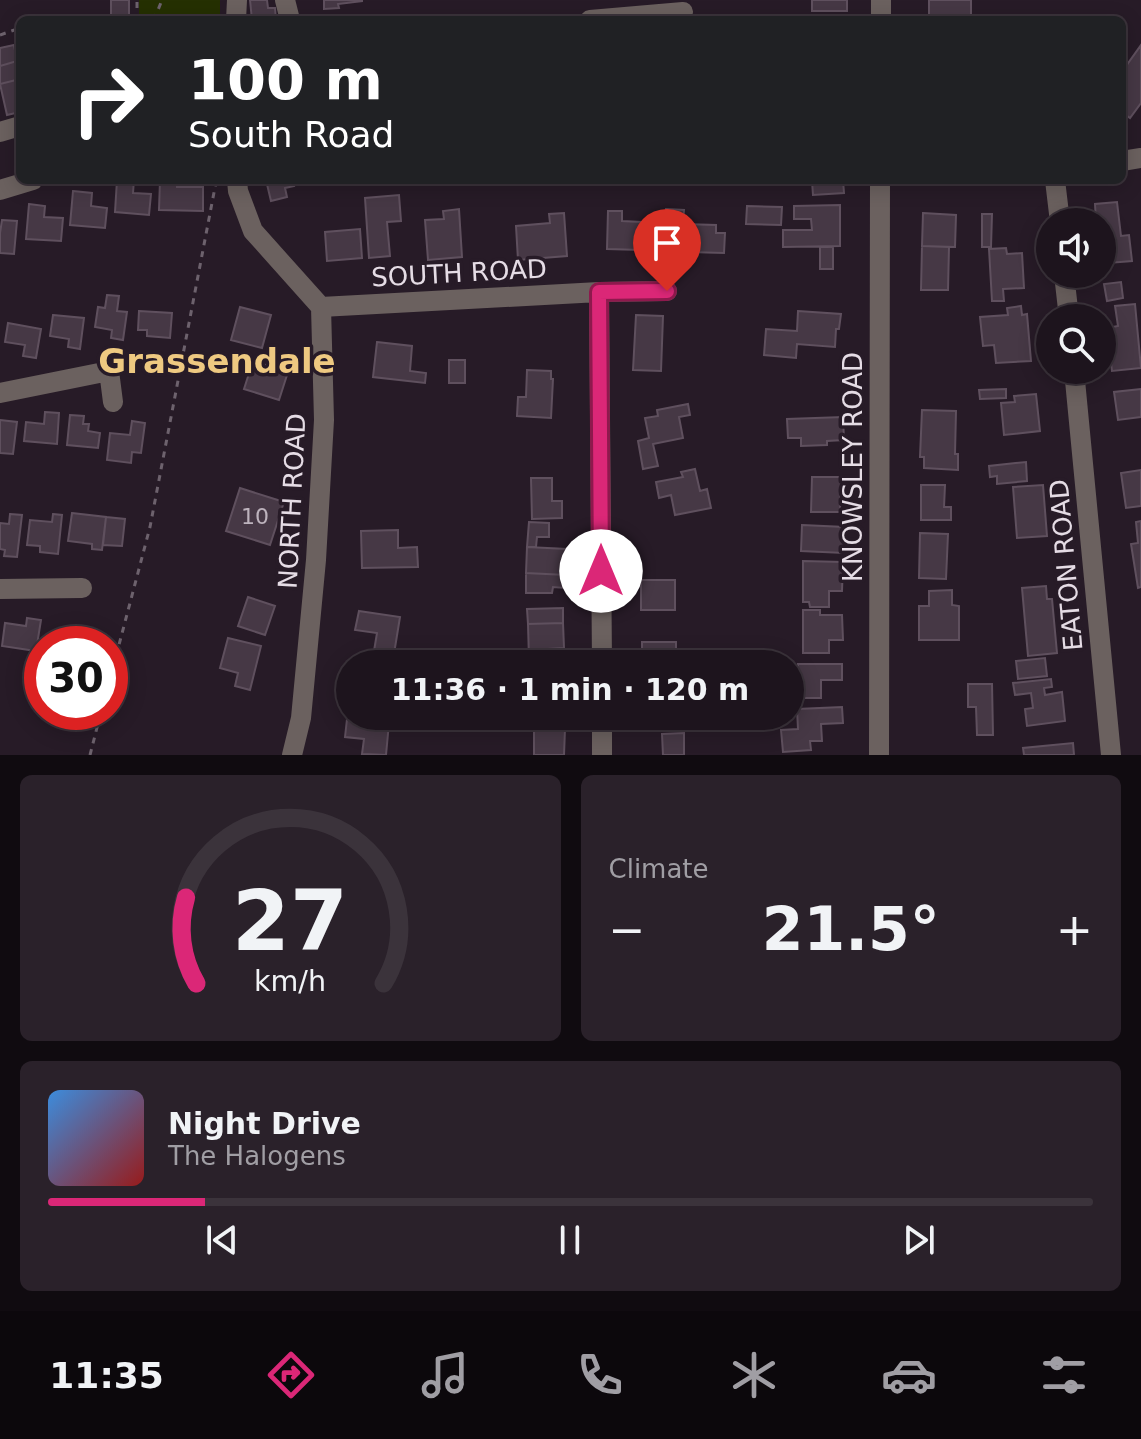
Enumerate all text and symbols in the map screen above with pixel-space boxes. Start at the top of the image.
text: 100 m [188,47,383,112]
icon: right [56,48,160,152]
text: South Road [188,114,394,155]
map controls [1036,208,1116,384]
button: sound [1036,208,1116,288]
pin [633,209,701,291]
icon: arrive [645,221,689,265]
street label: SOUTH ROAD [371,253,547,293]
button: search [1036,304,1116,384]
district label: Grassendale [98,341,336,381]
street label: KNOWSLEY ROAD [838,352,868,582]
street label: NORTH ROAD [272,412,312,590]
street label: EATON ROAD [1044,478,1088,652]
house number: 10 [241,504,269,529]
position arrow [559,529,643,613]
speed limit sign: 30 [24,626,128,730]
text: 11:36 · 1 min · 120 m [391,672,749,707]
text: Climate [609,854,709,884]
text: 27 [232,873,348,970]
text: 21.5° [762,894,940,964]
text: − [609,904,645,955]
text: + [1056,904,1093,955]
text: km/h [254,964,326,998]
text: Night Drive [168,1106,361,1141]
text: The Halogens [168,1141,346,1171]
icon: previous [200,1218,244,1262]
icon: pause [548,1218,592,1262]
icon: next [897,1218,941,1262]
icon: directions [263,1347,319,1403]
icon: music [417,1347,473,1403]
icon: phone [572,1347,628,1403]
icon: climate [726,1347,782,1403]
icon: car [881,1347,937,1403]
icon: filters [1036,1347,1092,1403]
text: 11:35 [49,1355,164,1396]

